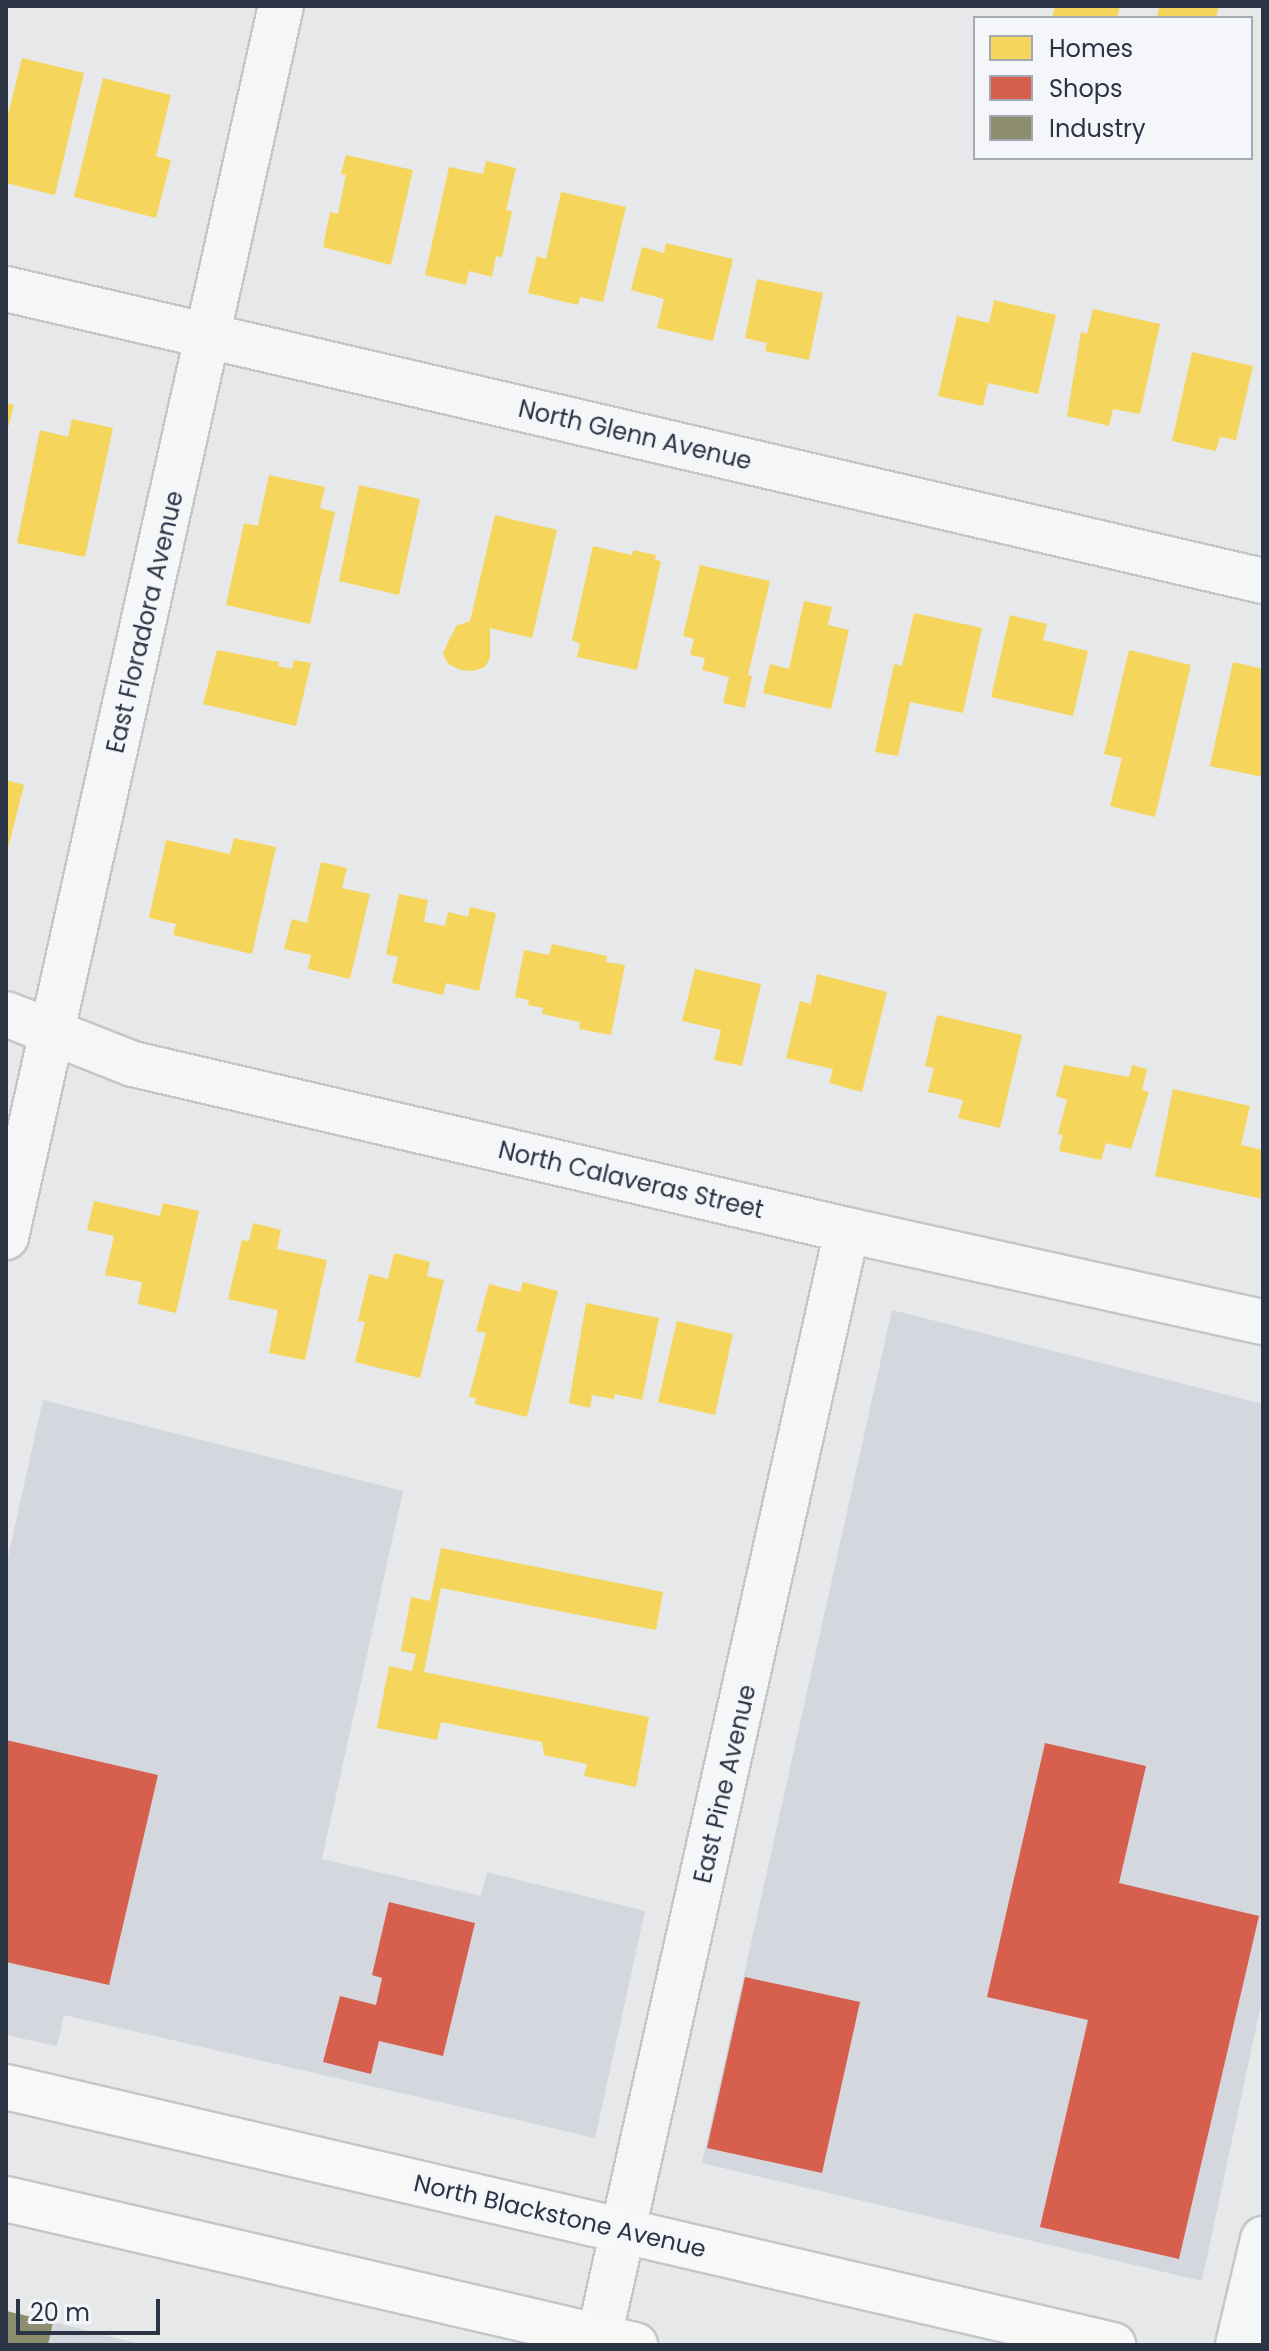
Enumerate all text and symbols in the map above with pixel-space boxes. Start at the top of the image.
legend [973,16,1253,160]
text: Homes [1049,32,1133,65]
text: Shops [1049,72,1123,105]
text: Industry [1049,112,1146,145]
street label: North Glenn Avenue [516,394,754,476]
street label: East Floradora Avenue [101,488,189,756]
street label: North Calaveras Street [496,1135,766,1225]
street label: East Pine Avenue [688,1682,762,1886]
street label: North Blackstone Avenue [411,2168,709,2264]
scale bar [20,2283,164,2333]
text: 20 m [30,2296,90,2329]

